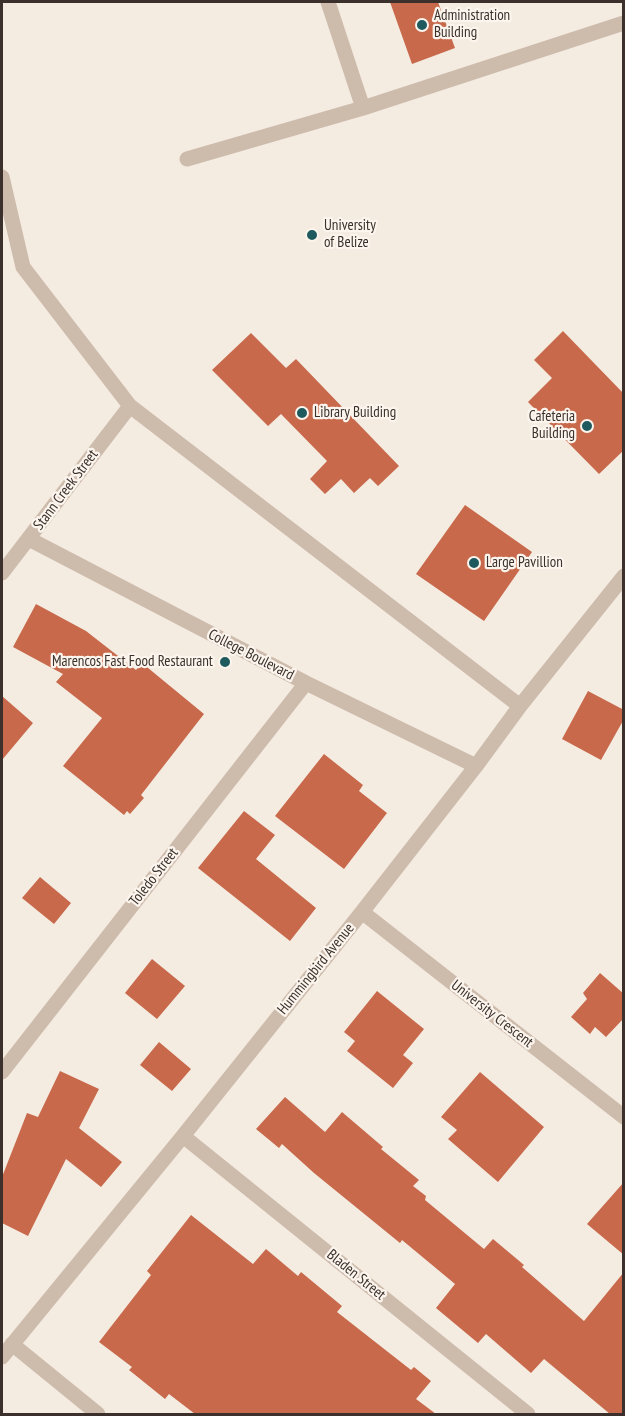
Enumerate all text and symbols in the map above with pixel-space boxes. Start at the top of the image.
place label: Administration Building [434,7,510,42]
marker: Administration Building [415,18,429,32]
place label: University of Belize [324,217,376,252]
marker: University of Belize [305,228,319,242]
place label: Library Building [314,404,396,422]
marker: Library Building [295,406,309,420]
place label: Cafeteria Building [529,408,575,443]
marker: Cafeteria Building [580,419,594,433]
street label: Stann Creek Street [30,446,102,534]
place label: Large Pavillion [486,554,563,572]
marker: Large Pavillion [467,556,481,570]
street label: College Boulevard [205,626,297,684]
place label: Marencos Fast Food Restaurant [52,653,213,671]
marker: Marencos Fast Food Restaurant [218,655,232,669]
street label: Toledo Street [126,844,182,910]
street label: Hummingbird Avenue [274,920,358,1018]
street label: University Crescent [447,976,537,1052]
street label: Bladen Street [323,1246,389,1304]

